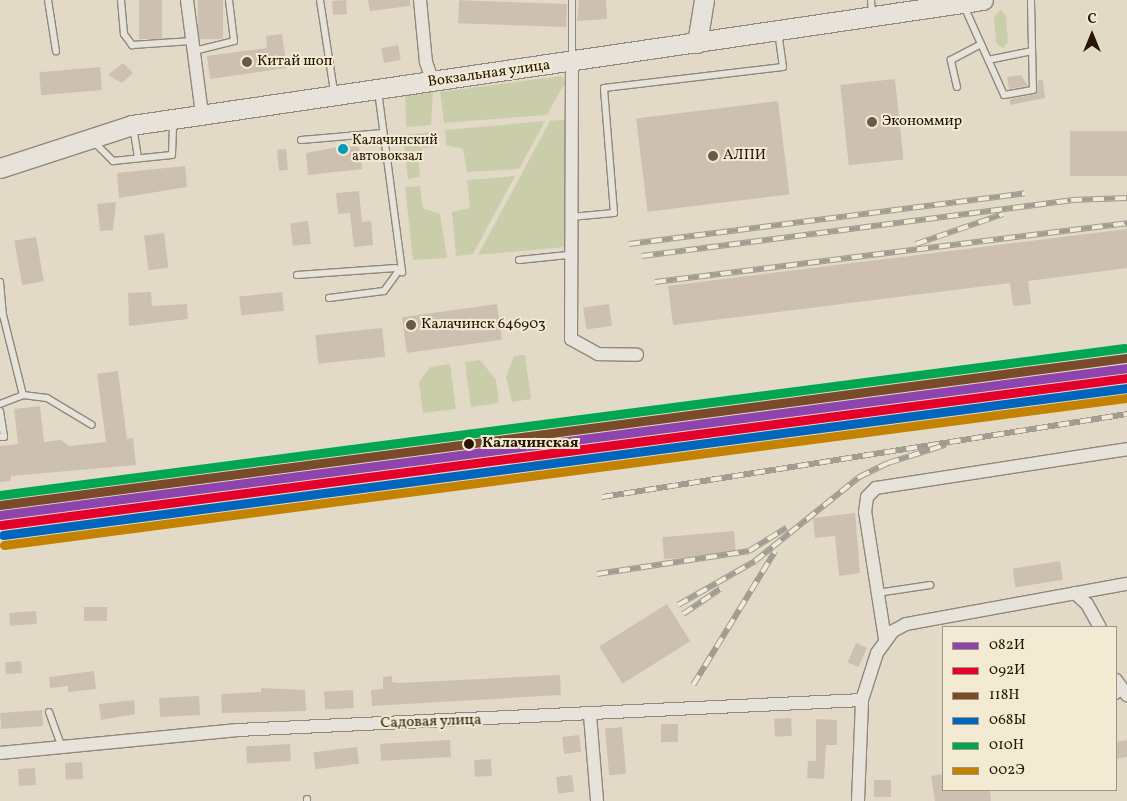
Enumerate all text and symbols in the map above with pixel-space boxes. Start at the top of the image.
north arrow [1067,10,1117,60]
text: С [1087,10,1097,29]
place label: Китай шоп [257,53,333,71]
marker: Китай шоп [241,56,253,68]
street label: Вокзальная улица [426,56,552,92]
place label: Экономмир [882,113,962,131]
marker: Экономмир [866,116,878,128]
place label: Калачинский автовокзал [352,133,438,166]
marker: Калачинский автовокзал [338,144,348,154]
place label: АЛПИ [723,147,766,165]
marker: АЛПИ [707,150,719,162]
place label: Калачинск 646903 [421,316,546,334]
marker: Калачинск 646903 [405,319,417,331]
marker: Калачинская [460,435,478,453]
place label: Калачинская [482,435,579,453]
legend [942,626,1117,791]
text: 082И [989,635,1025,656]
text: 092И [989,660,1025,681]
text: 118Н [989,685,1020,706]
text: 068Ы [989,710,1026,731]
street label: Садовая улица [380,711,482,733]
text: 010Н [989,735,1024,756]
text: 002Э [989,760,1025,781]

